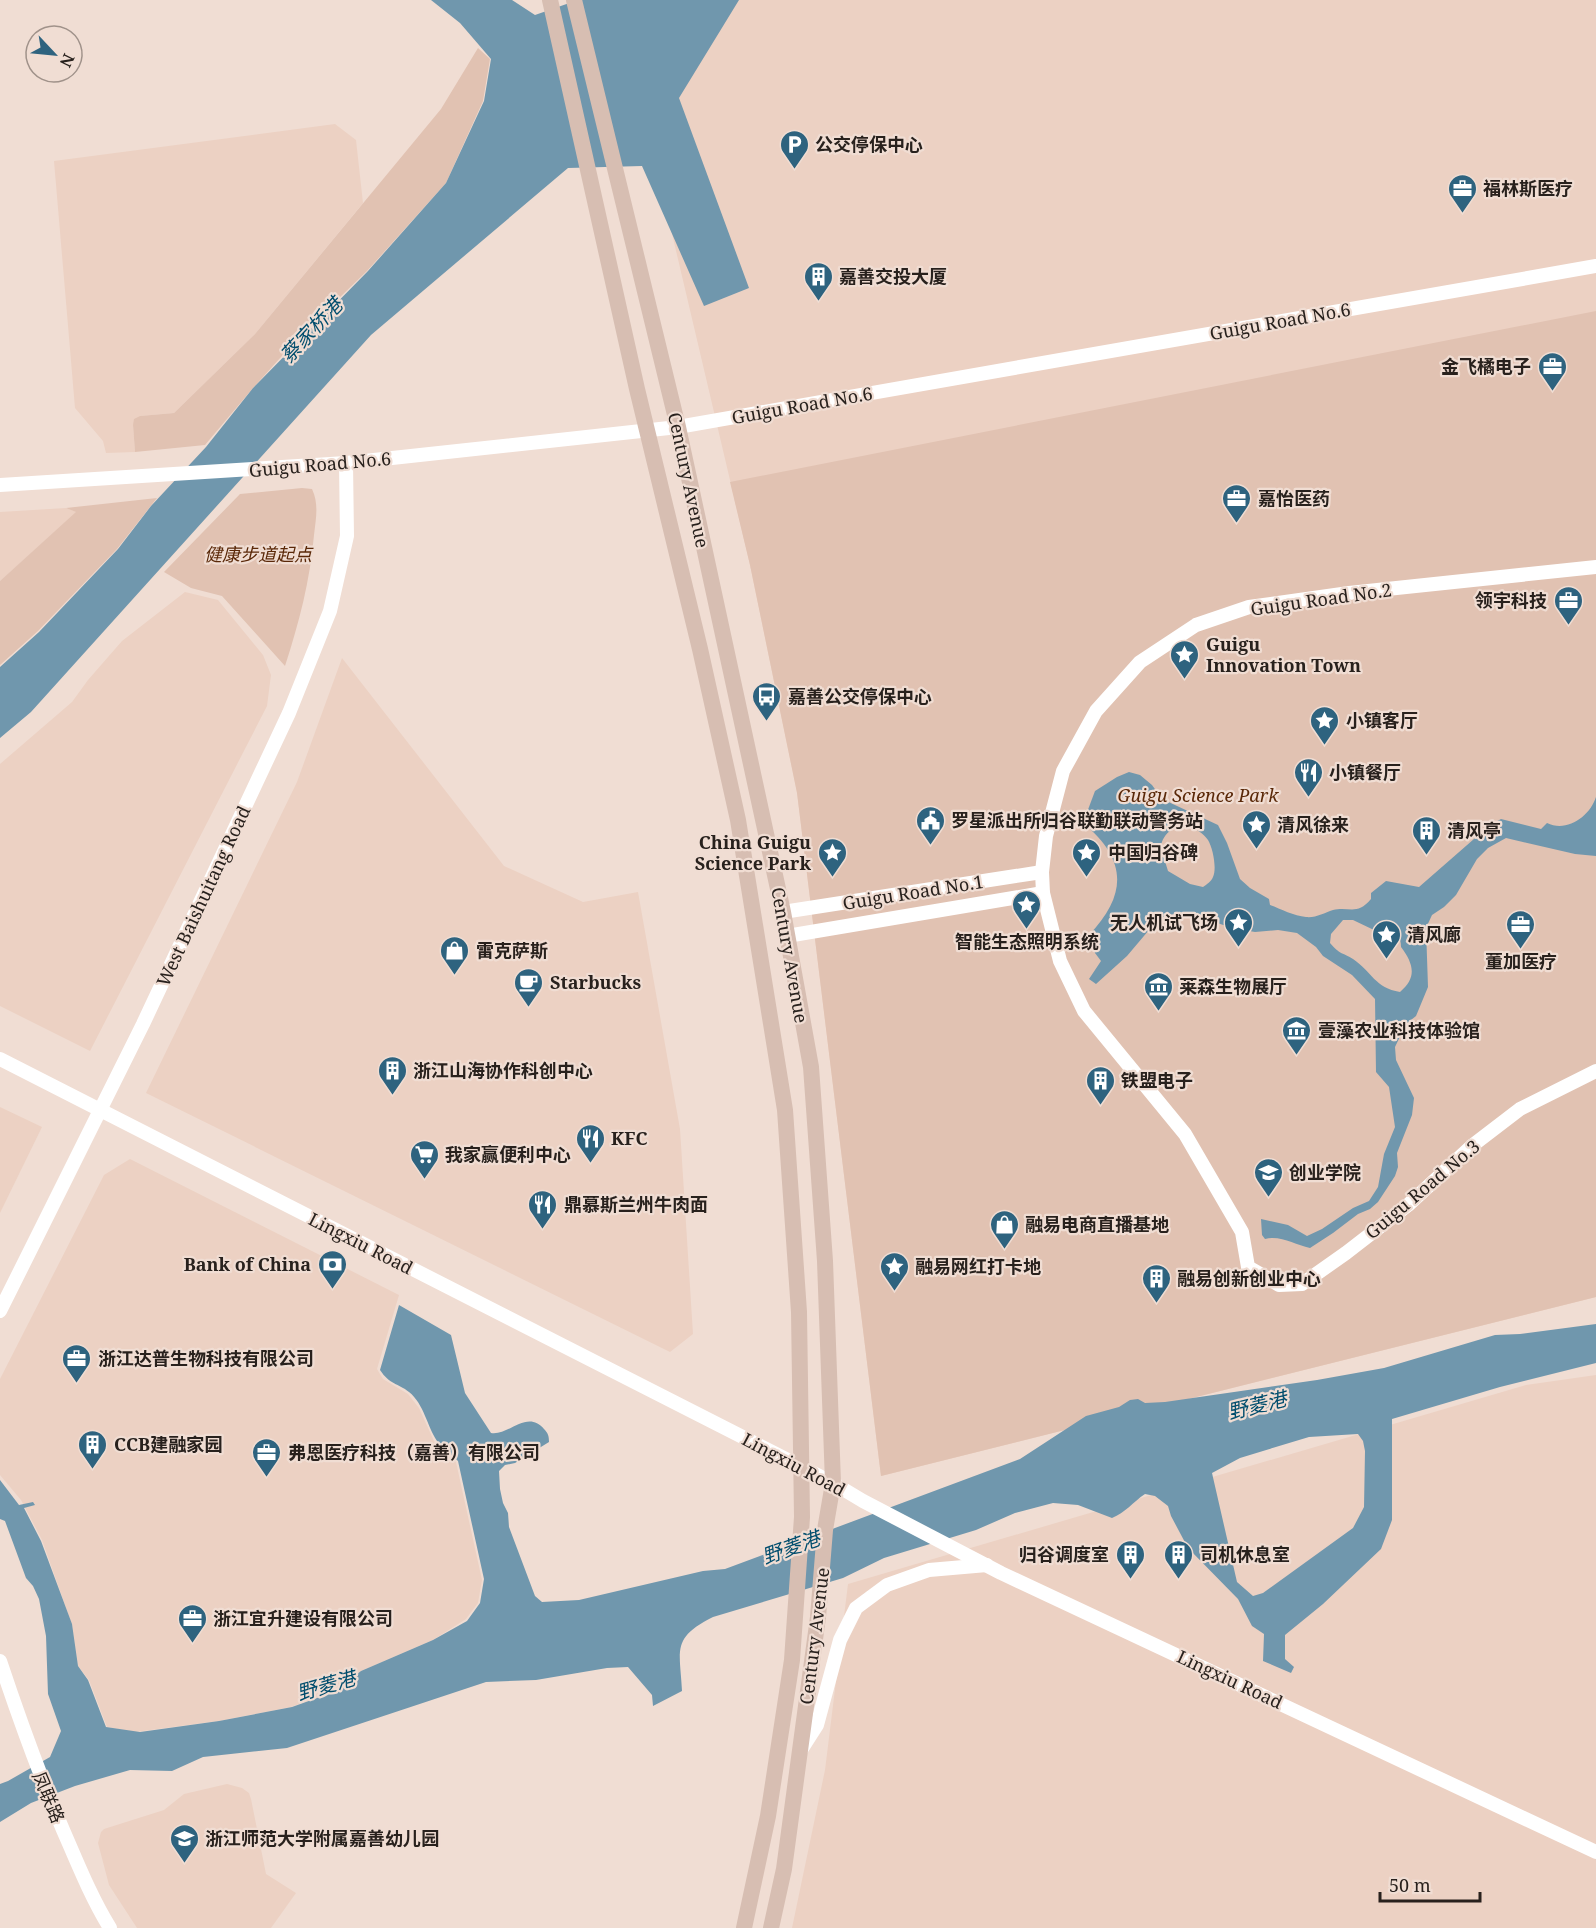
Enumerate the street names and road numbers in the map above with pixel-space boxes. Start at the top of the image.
street label: Guigu Road No.6 [1208,297,1352,345]
street label: Guigu Road No.6 [730,381,874,429]
street label: Century Avenue [663,410,715,550]
street label: Guigu Road No.6 [248,446,392,482]
street label: Guigu Road No.2 [1249,577,1393,621]
street label: West Baishuitang Road [151,802,255,990]
street label: Guigu Road No.1 [841,869,985,915]
street label: Century Avenue [766,885,814,1025]
street label: Guigu Road No.3 [1360,1134,1484,1244]
street label: Lingxiu Road [305,1206,417,1280]
street label: Lingxiu Road [738,1427,850,1501]
street label: Century Avenue [794,1566,834,1706]
street label: Lingxiu Road [1173,1644,1287,1714]
street label: 凤联路 [27,1767,71,1827]

